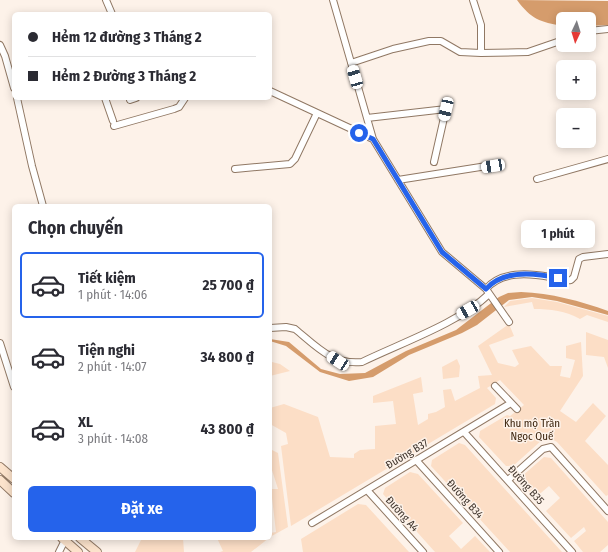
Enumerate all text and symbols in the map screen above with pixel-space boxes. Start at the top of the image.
north arrow [556,12,596,52]
map controls [556,12,596,148]
text: Hẻm 12 đường 3 Tháng 2 [52,28,202,46]
button: + [556,60,596,100]
car [346,64,364,90]
text: Hẻm 2 Đường 3 Tháng 2 [52,67,196,85]
car [437,96,455,122]
button: − [556,108,596,148]
route start [350,124,368,142]
car [480,158,506,174]
text: Chọn chuyến [28,217,123,239]
callout: 1 phút [521,220,595,248]
text: 1 phút [541,226,575,241]
icon: car [30,267,66,303]
text: Tiết kiệm [78,269,136,287]
route end [549,269,567,287]
text: 25 700 ₫ [203,276,254,294]
text: 1 phút · 14:06 [78,287,147,302]
car [455,299,481,321]
icon: car [30,339,66,375]
text: Tiện nghi [78,341,135,359]
text: 34 800 ₫ [200,348,254,366]
car [325,349,351,373]
text: 2 phút · 14:07 [78,359,146,374]
icon: car [30,411,66,447]
text: XL [78,413,93,431]
park label: Khu mộ Trần Ngọc Quế [504,417,560,443]
text: 43 800 ₫ [201,420,254,438]
text: 3 phút · 14:08 [78,431,148,446]
street label: Đường B37 [383,436,431,472]
street label: Đường B35 [505,463,547,507]
street label: Đường B34 [444,477,486,522]
button: Đặt xe [28,486,256,532]
street label: Đường A4 [383,494,422,535]

